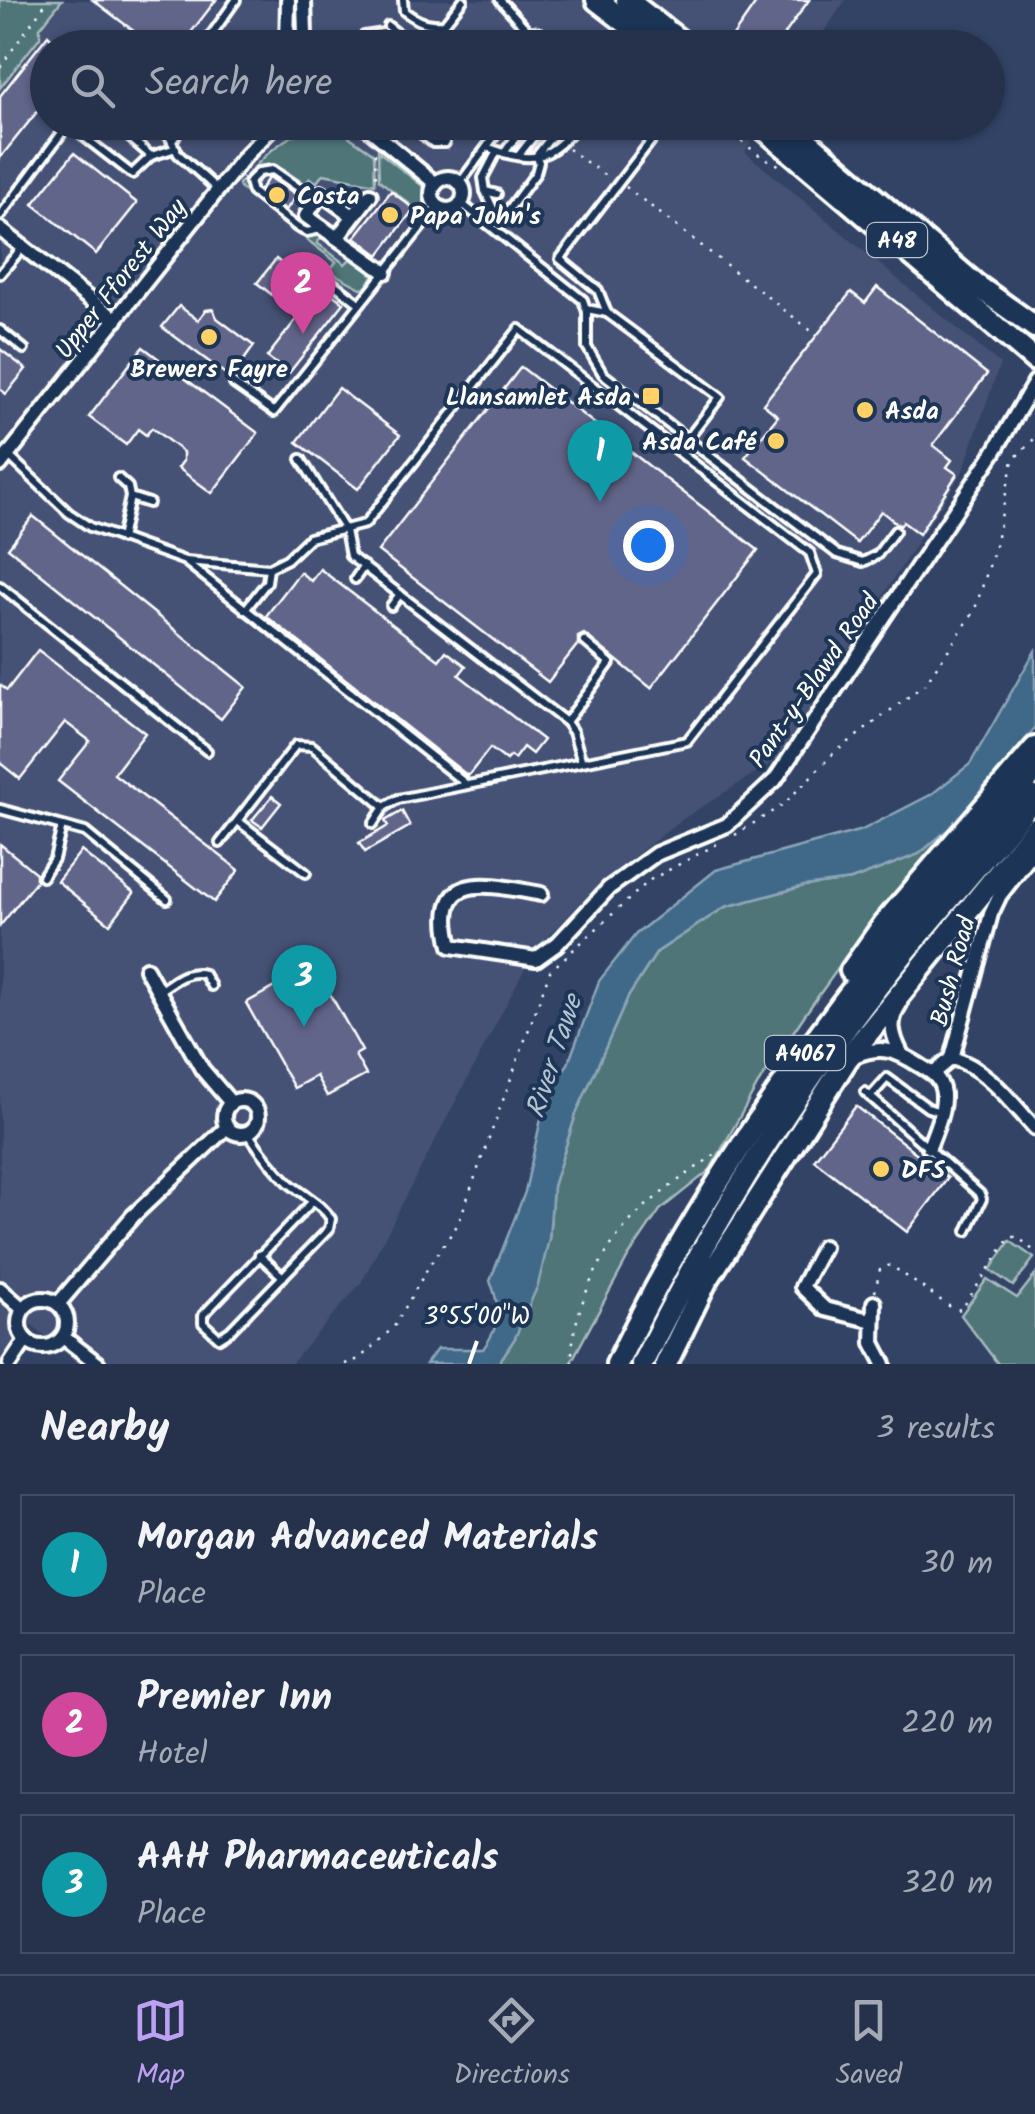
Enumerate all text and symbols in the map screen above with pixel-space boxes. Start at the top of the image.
search box [30,30,1005,140]
text: Search here [145,55,332,115]
icon: search [65,58,120,113]
place label: Costa [297,177,360,217]
marker: Costa [266,184,288,206]
street label: Upper Fforest Way [46,190,198,368]
place label: Papa John's [410,197,541,237]
marker: Papa John's [379,204,401,226]
road number: A48 [867,223,927,257]
pin: 2 [270,252,336,334]
marker: Brewers Fayre [198,326,220,348]
place label: Brewers Fayre [130,350,288,390]
place label: Llansamlet Asda [446,378,631,418]
marker: Llansamlet Asda [640,385,662,407]
place label: Asda [885,392,939,432]
marker: Asda [854,399,876,421]
pin: 1 [568,420,632,502]
place label: Asda Café [642,423,758,463]
marker: Asda Café [765,430,787,452]
your location [623,520,674,571]
street label: Pant-y-Blawd Road [739,584,891,777]
street label: Bush Road [920,911,988,1031]
pin: 3 [272,944,336,1027]
water label: River Tawe [514,987,597,1124]
road number: A4067 [765,1036,845,1070]
place label: DFS [901,1151,945,1191]
marker: DFS [870,1158,892,1180]
text: 3°55'00"W [424,1297,530,1337]
text: Nearby [40,1396,169,1463]
text: 3 results [876,1404,995,1455]
text: Morgan Advanced Materials [137,1509,598,1569]
text: 1 [70,1539,79,1590]
text: 30 m [920,1539,993,1590]
text: Place [137,1569,206,1620]
text: Premier Inn [137,1669,332,1729]
text: 2 [65,1699,84,1750]
text: 220 m [902,1699,993,1750]
text: Hotel [137,1729,208,1780]
text: AAH Pharmaceuticals [137,1829,499,1889]
text: 3 [66,1859,83,1910]
text: 320 m [902,1859,993,1910]
text: Place [137,1889,206,1940]
tab: Map [133,1993,188,2098]
tab: Directions [454,1993,570,2098]
tab: Saved [836,1993,902,2098]

